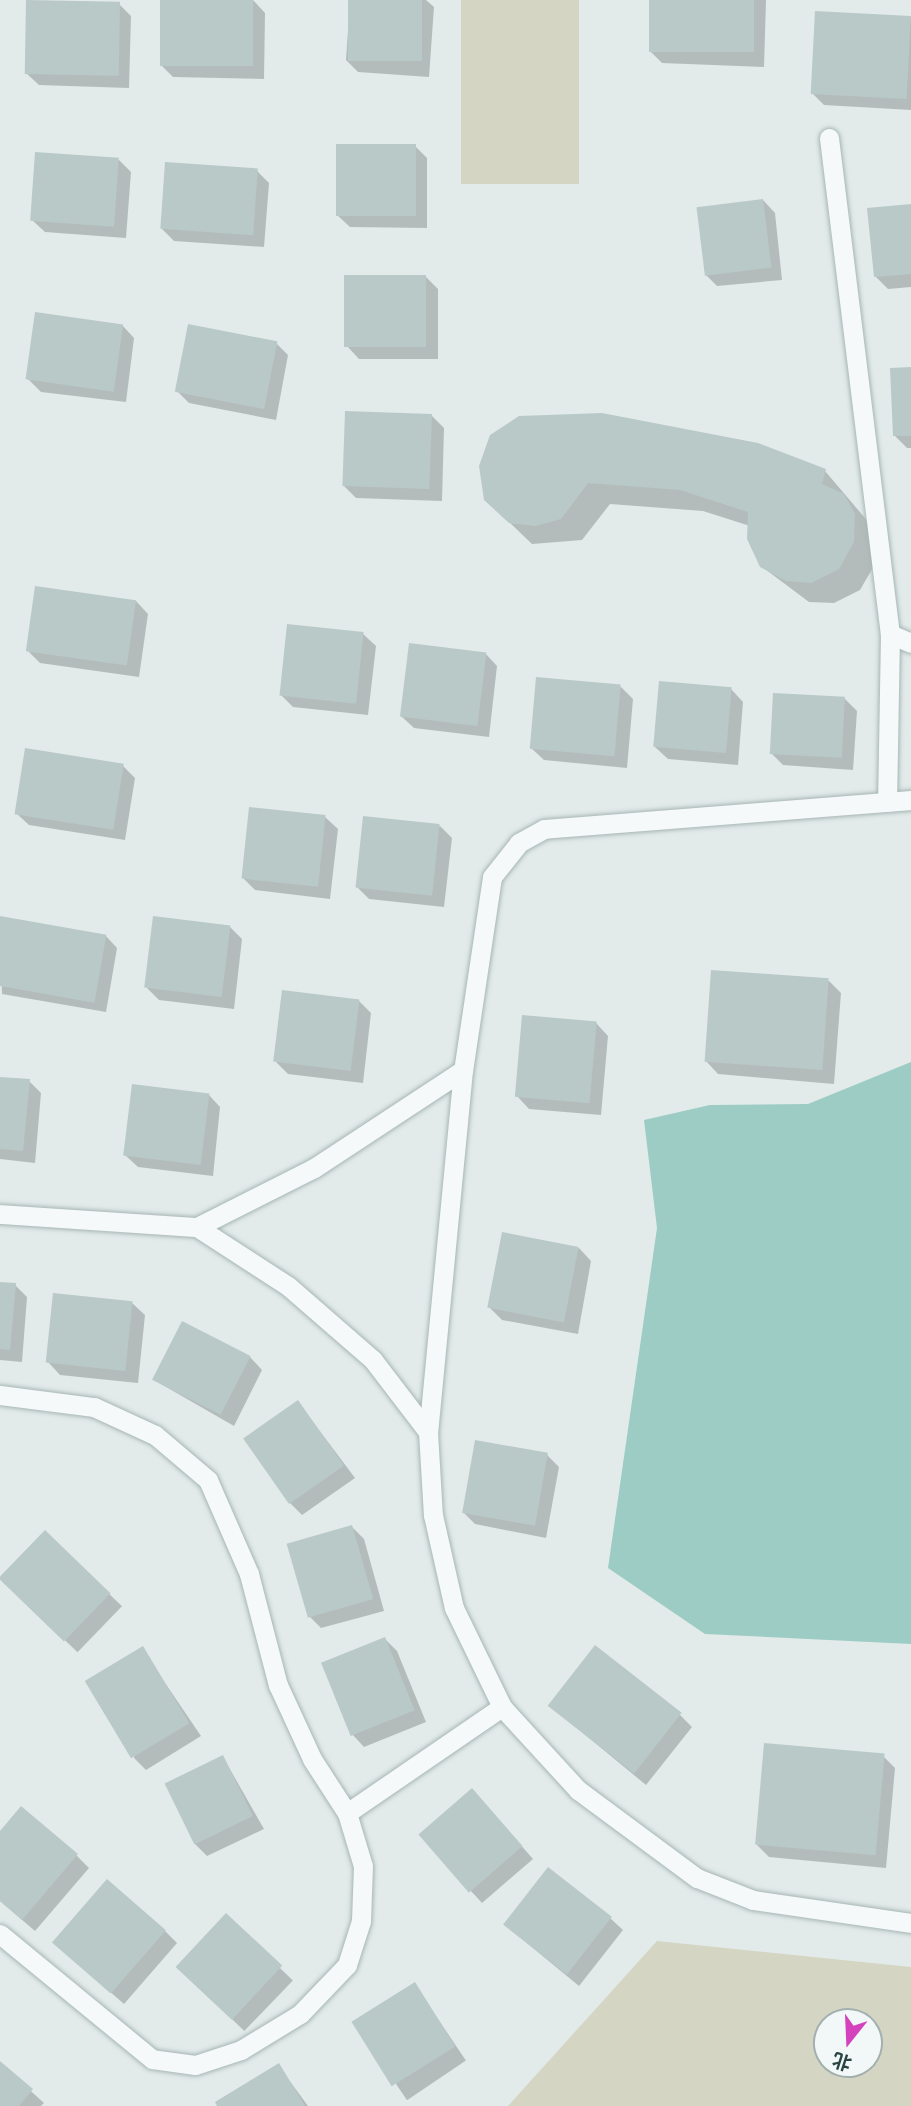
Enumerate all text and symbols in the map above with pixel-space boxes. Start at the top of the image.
north arrow [813,2008,883,2078]
text: 北 [829,2047,855,2075]

